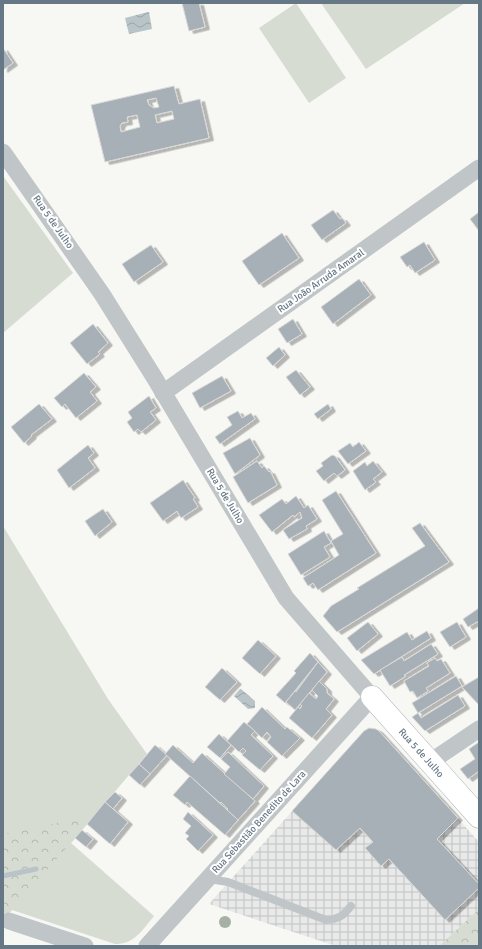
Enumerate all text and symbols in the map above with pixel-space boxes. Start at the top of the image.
street label: Rua 5 de Julho [30,193,76,251]
street label: Rua João Arruda Amaral [275,247,367,315]
street label: Rua 5 de Julho [204,466,246,526]
street label: Rua 5 de Julho [396,726,446,780]
street label: Rua Sebastião Benedito de Lara [210,768,308,876]

